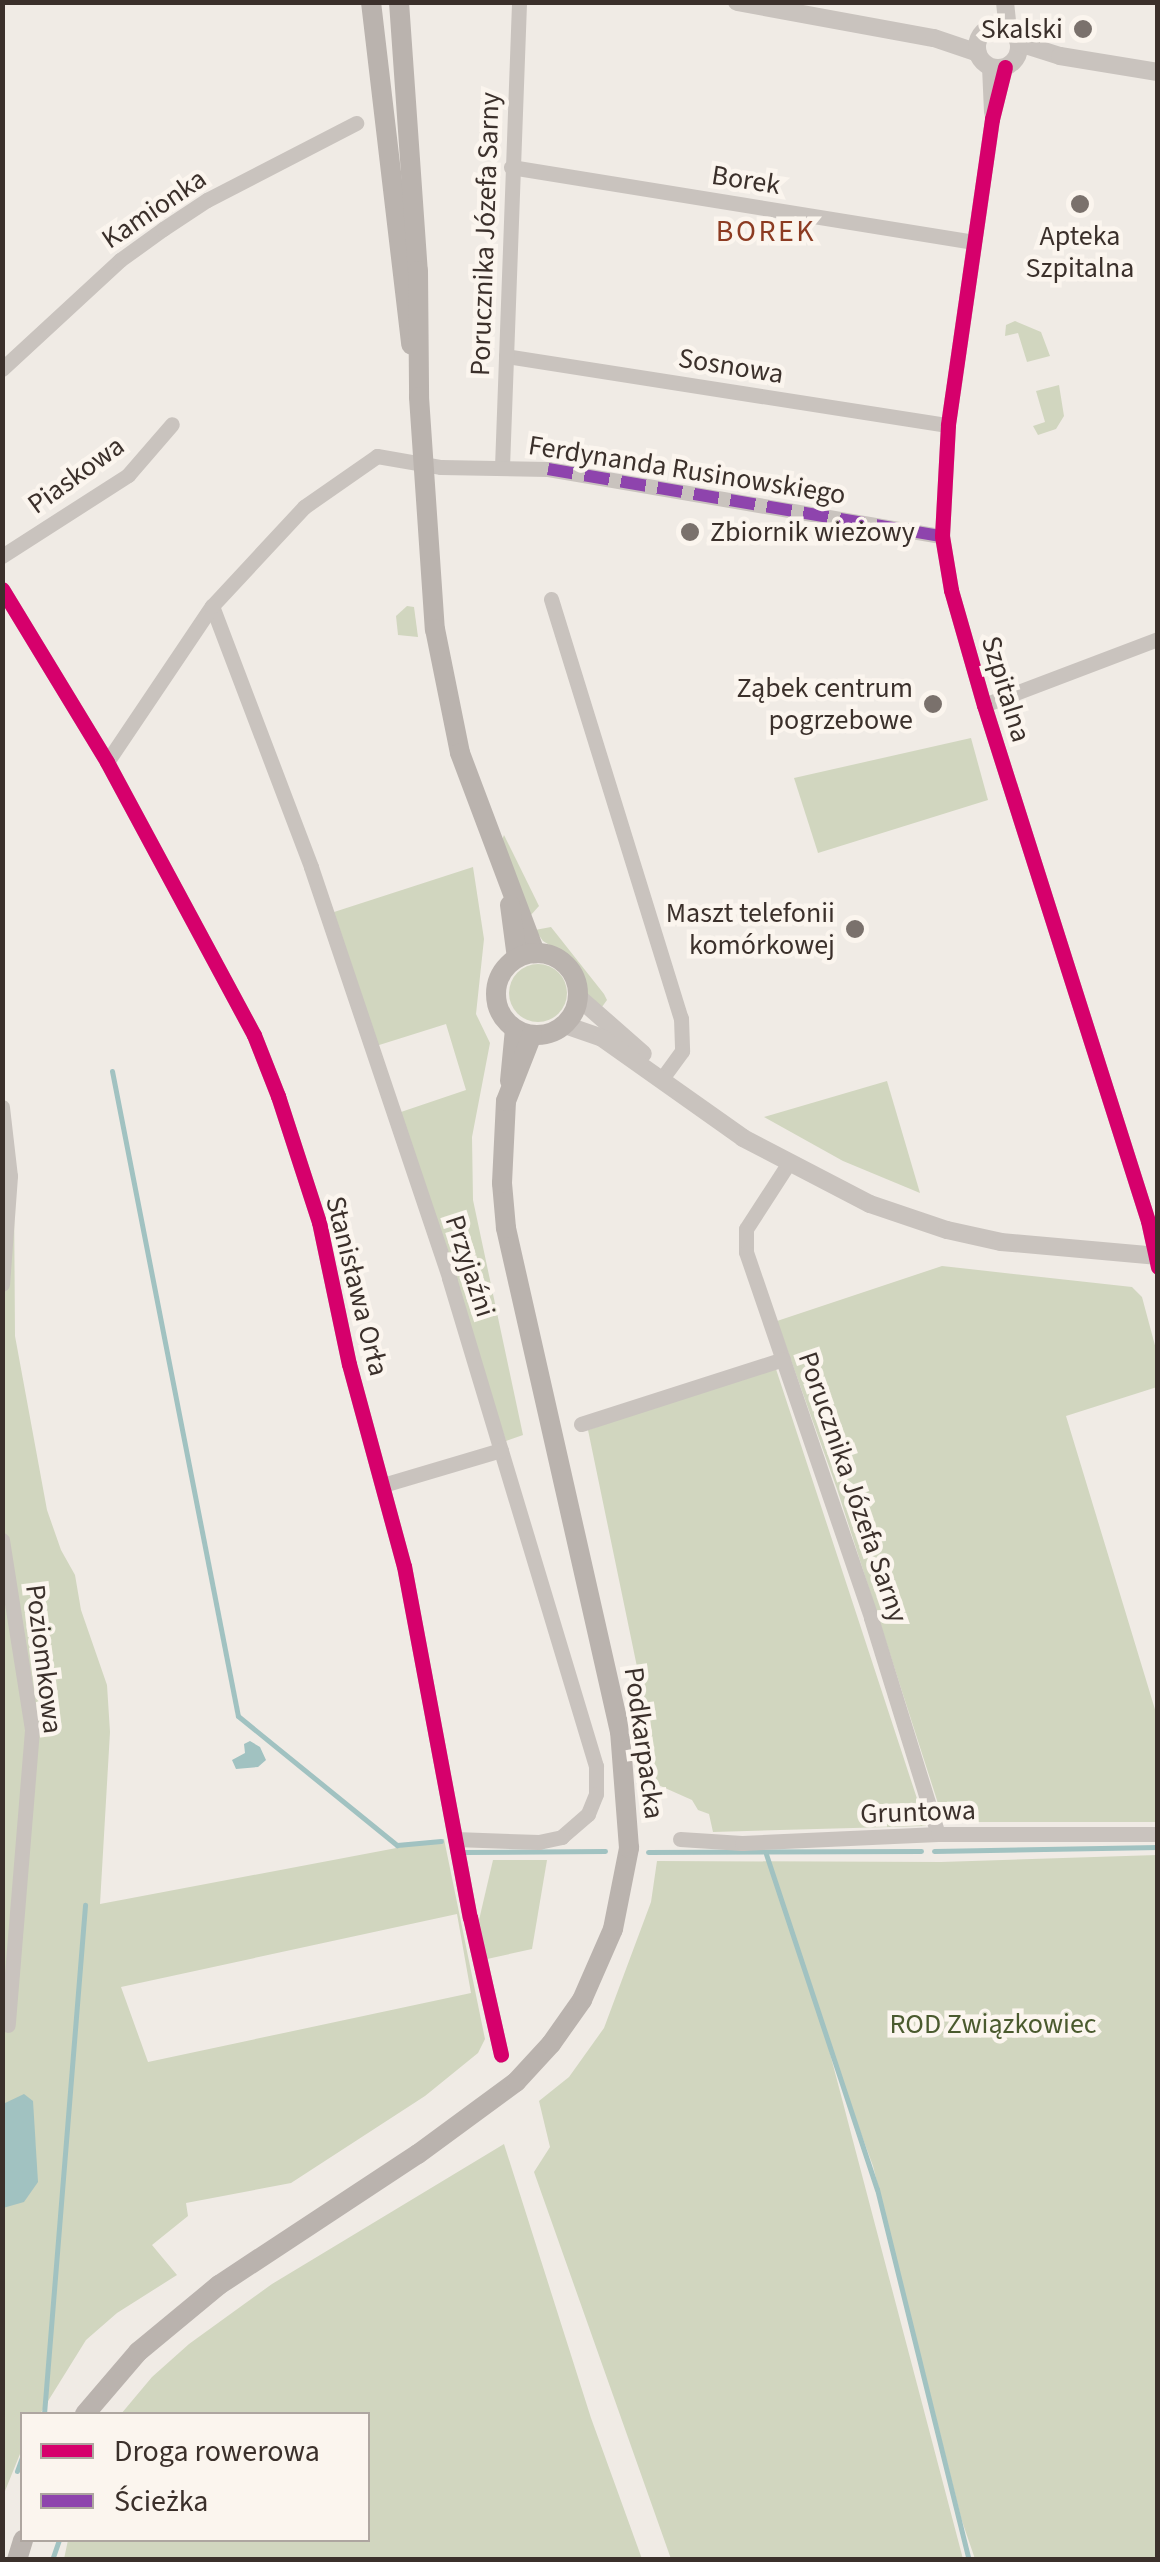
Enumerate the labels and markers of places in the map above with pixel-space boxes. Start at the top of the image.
place label: Skalski [981,12,1063,46]
marker: Skalski [1072,18,1094,40]
marker: Apteka Szpitalna [1069,193,1091,215]
place label: Apteka Szpitalna [1026,219,1134,285]
place label: Zbiornik wieżowy [710,515,915,549]
marker: Zbiornik wieżowy [679,521,701,543]
place label: Ząbek centrum pogrzebowe [736,671,913,737]
marker: Ząbek centrum pogrzebowe [922,693,944,715]
place label: Maszt telefonii komórkowej [666,896,835,962]
marker: Maszt telefonii komórkowej [844,918,866,940]

